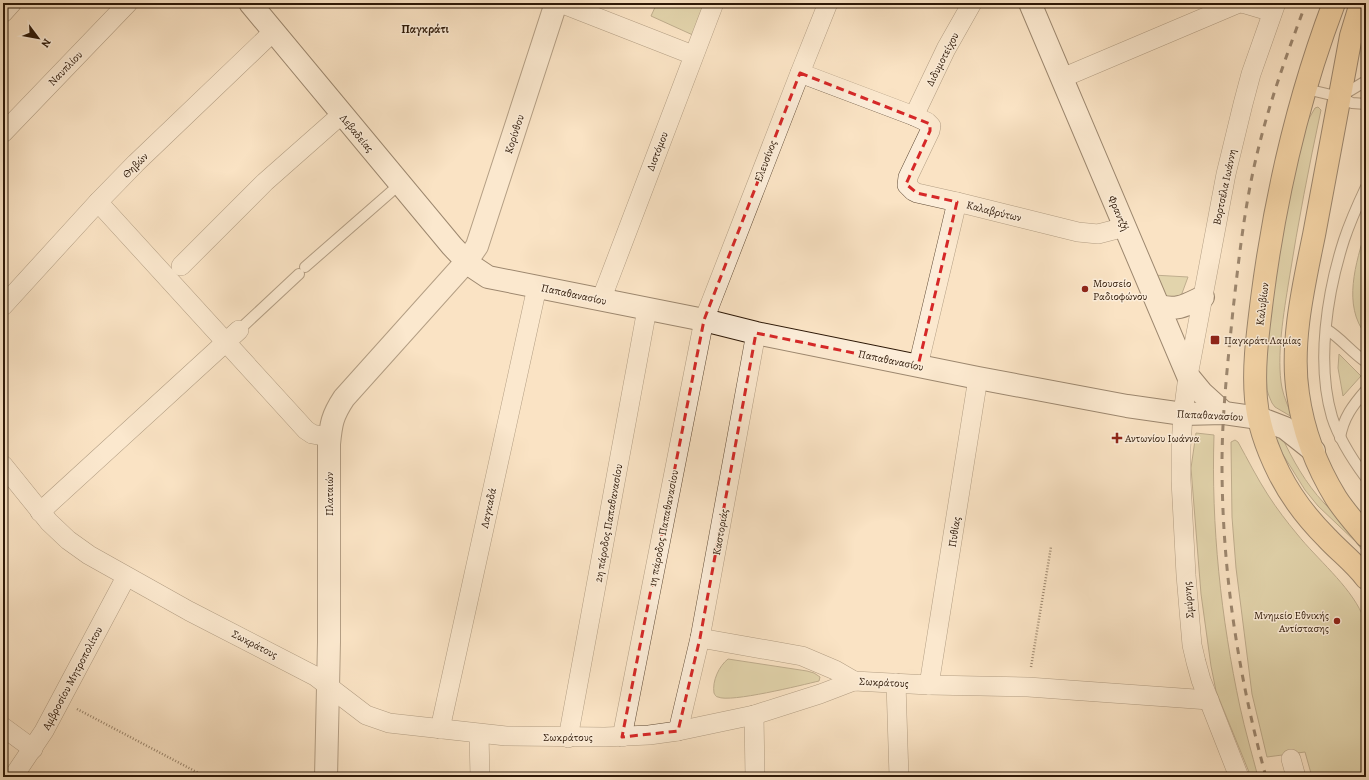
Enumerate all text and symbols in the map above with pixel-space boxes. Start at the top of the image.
north arrow [18,18,58,58]
district label: Παγκράτι [401,21,450,37]
street label: Διδυμοτείχου [922,30,962,89]
text: N [38,36,55,50]
street label: Ναυπλίου [45,48,86,89]
street label: Λεβαδείας [336,110,377,156]
street label: Κορίνθου [501,113,528,156]
street label: Διστόμου [643,129,672,173]
street label: Ελευσίνος [751,138,780,184]
street label: Βορτσέλα Ιωάννη [1209,148,1240,226]
street label: Θηβών [119,149,152,182]
street label: Φραντζή [1104,193,1133,233]
street label: Καλαβρύτων [965,197,1023,226]
place label: Μουσείο Ραδιοφώνου [1093,276,1147,304]
street label: Παπαθανασίου [540,280,608,309]
street label: Καλυβίων [1252,281,1273,326]
marker: Μουσείο Ραδιοφώνου [1080,284,1090,294]
place label: Παγκράτι Λαμίας [1224,333,1301,348]
marker: Παγκράτι Λαμίας [1209,334,1221,346]
street label: Παπαθανασίου [857,346,925,375]
street label: Παπαθανασίου [1176,406,1244,425]
place label: Αντωνίου Ιωάννα [1124,431,1200,446]
marker: Αντωνίου Ιωάννα [1112,433,1122,443]
street label: 2η πάροδος Παπαθανασίου [591,463,626,583]
street label: 1η πάροδος Παπαθανασίου [645,469,682,588]
street label: Πλαταιών [322,472,337,516]
street label: Λαγκαδά [477,487,500,531]
street label: Καστοριάς [709,508,732,557]
street label: Πυθίας [945,516,964,548]
street label: Σμύρνης [1179,581,1198,619]
place label: Μνημείο Εθνικής Αντίστασης [1254,608,1329,636]
marker: Μνημείο Εθνικής Αντίστασης [1332,616,1342,626]
street label: Αμβροσίου Μητροπολίτου [38,624,106,734]
street label: Σωκράτους [229,627,280,662]
street label: Σωκράτους [859,674,909,691]
street label: Σωκράτους [543,730,593,745]

